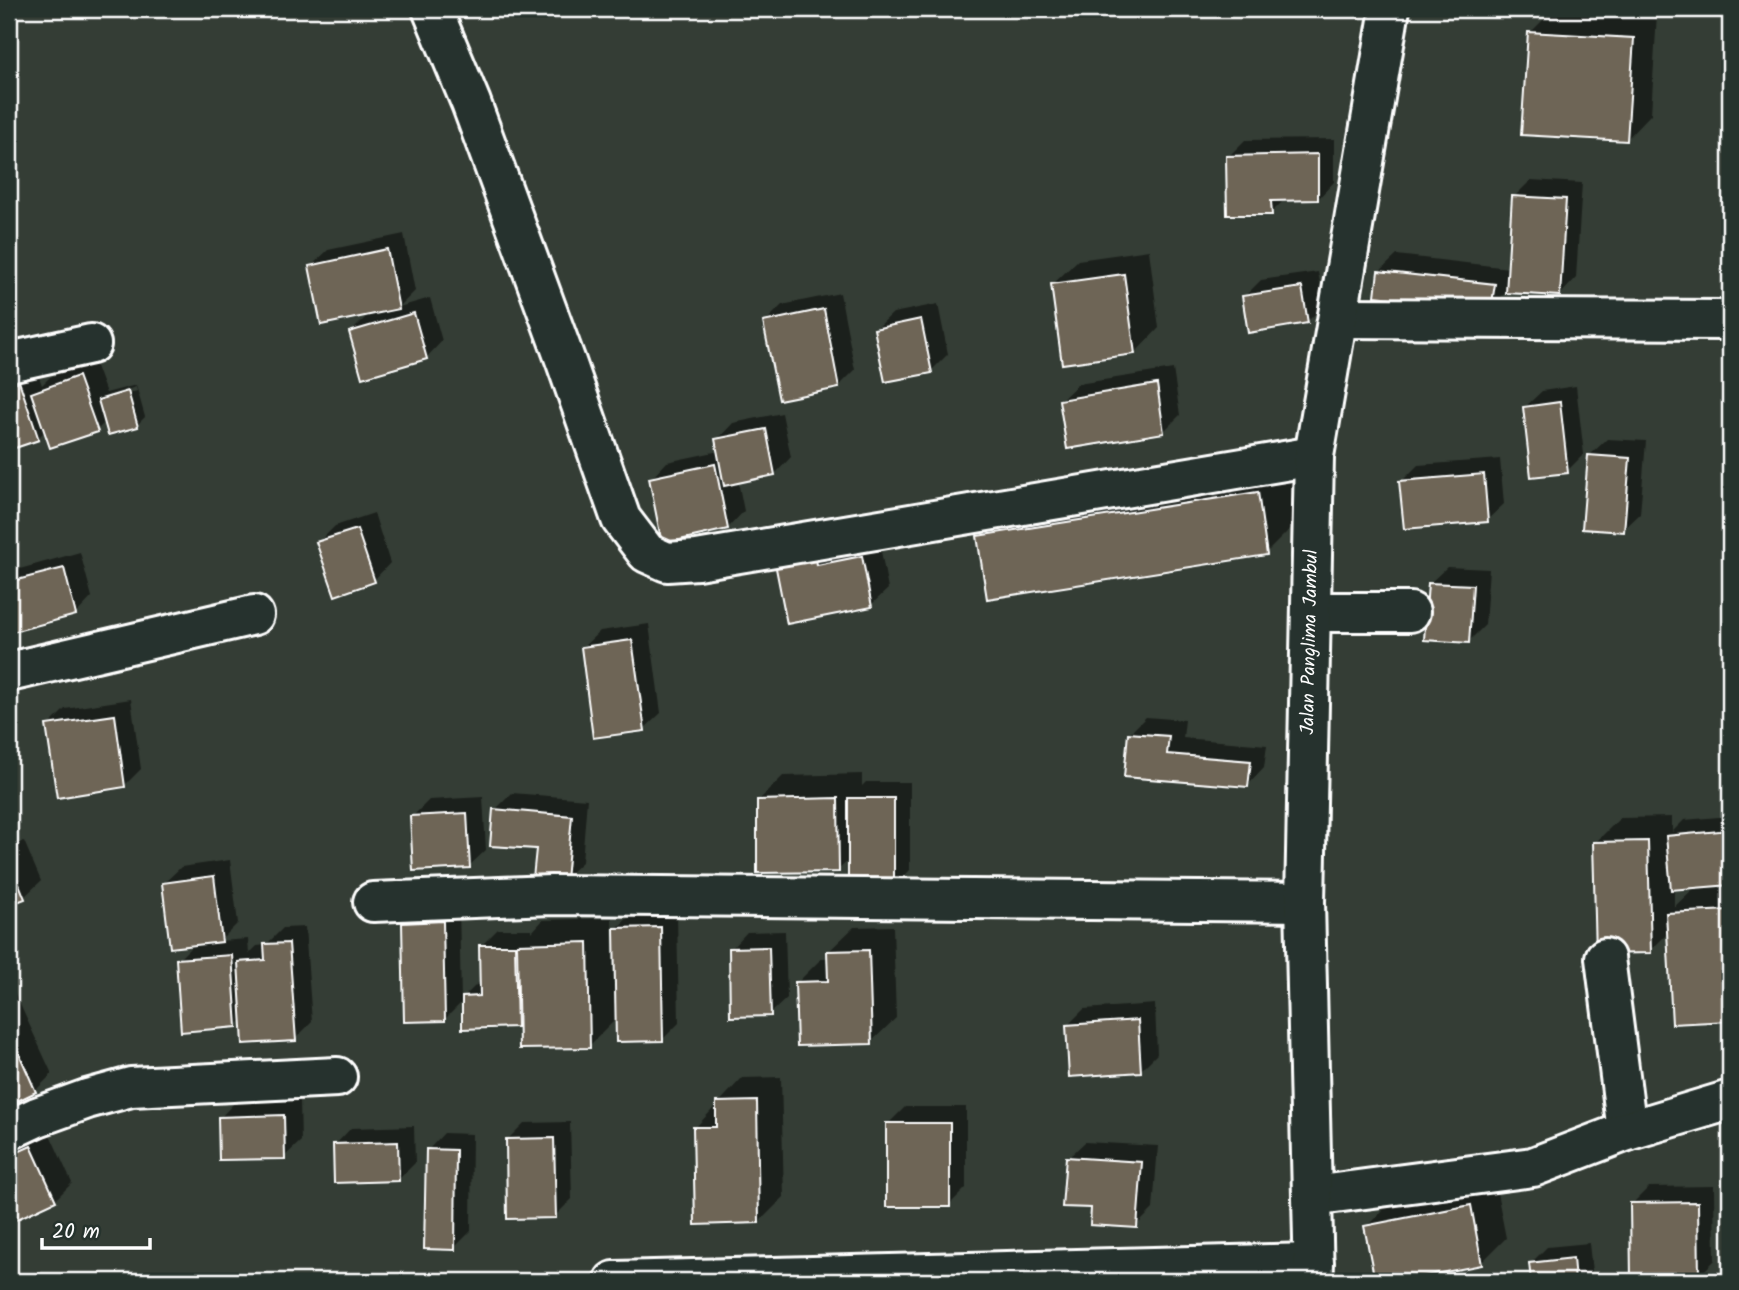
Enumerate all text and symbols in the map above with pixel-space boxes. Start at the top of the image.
street label: Jalan Panglima Jambul [1293,549,1327,735]
scale bar [42,1206,150,1250]
text: 20 m [52,1216,100,1249]

